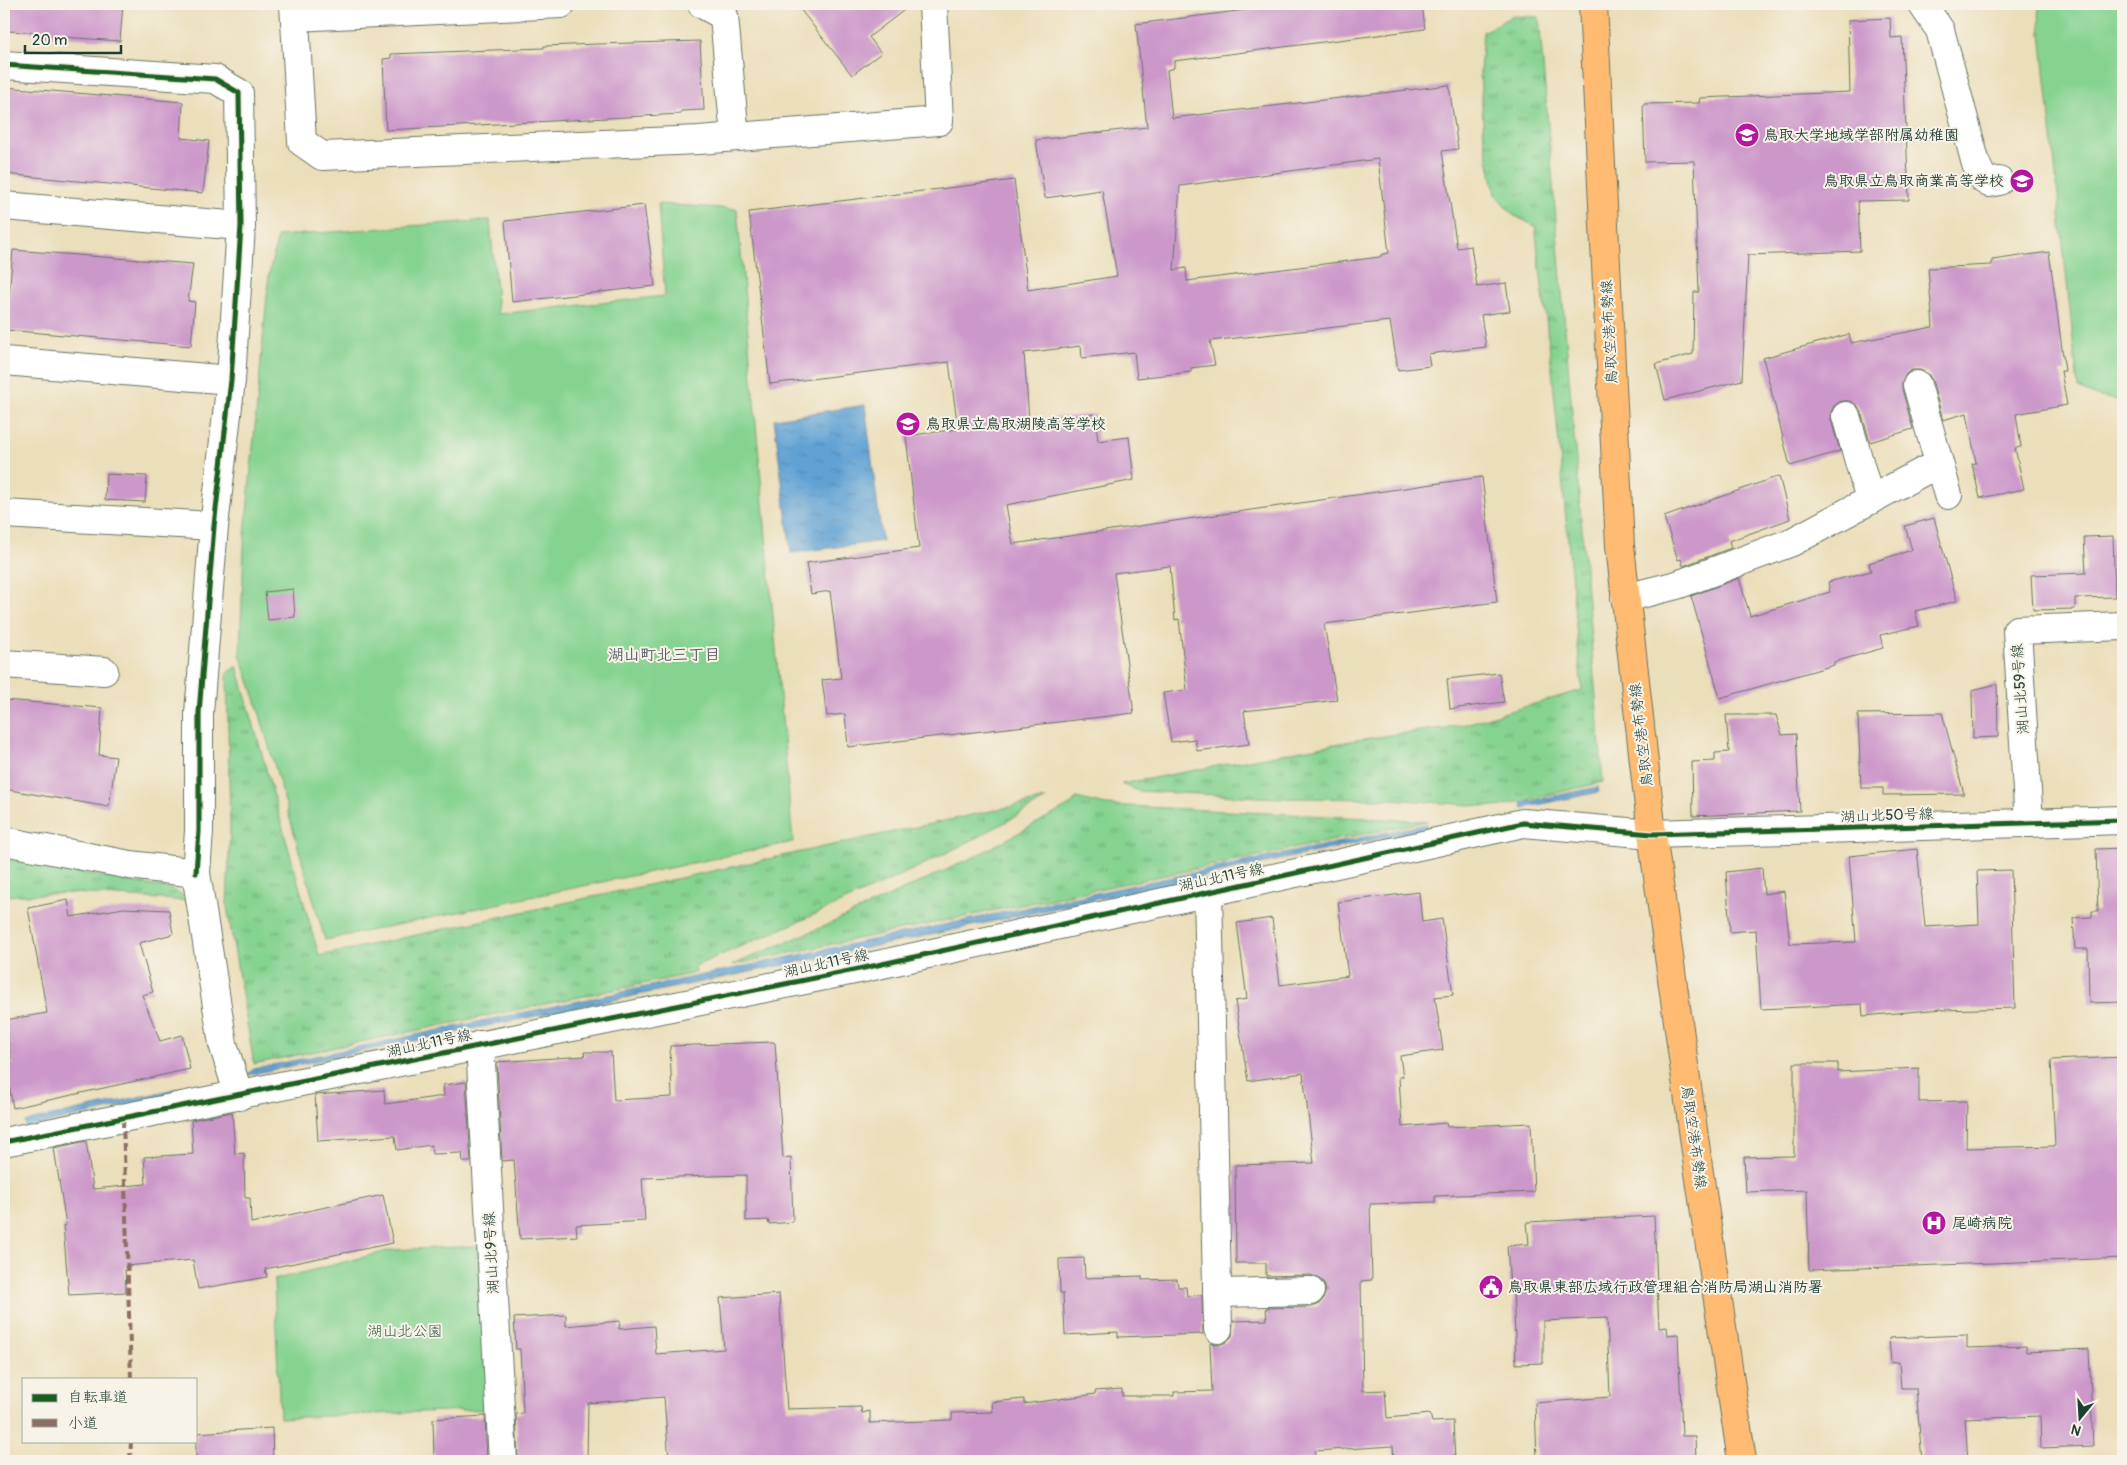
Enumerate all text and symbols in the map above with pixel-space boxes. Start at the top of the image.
scale bar [25,22,121,54]
text: 20 m [32,31,67,50]
school or university icon: 鳥取大学地域学部附属幼稚園 [1734,122,1760,148]
place label: 鳥取大学地域学部附属幼稚園 [1764,126,1959,145]
school or university icon: 鳥取県立鳥取商業高等学校 [2009,168,2035,194]
place label: 鳥取県立鳥取商業高等学校 [1824,172,2004,191]
street label: 鳥取空港布勢線 [1597,279,1622,385]
school or university icon: 鳥取県立鳥取湖陵高等学校 [895,411,921,437]
place label: 鳥取県立鳥取湖陵高等学校 [926,415,1106,434]
street label: 湖山北59号線 [2008,643,2033,735]
district label: 湖山町北三丁目 [608,645,720,665]
street label: 鳥取空港布勢線 [1626,682,1657,788]
street label: 湖山北50号線 [1840,804,1934,827]
street label: 湖山北11号線 [1177,859,1265,896]
street label: 湖山北11号線 [782,945,870,982]
street label: 湖山北11号線 [385,1025,473,1062]
street label: 鳥取空港布勢線 [1677,1084,1710,1190]
hospital icon: 尾崎病院 [1921,1210,1947,1236]
street label: 湖山北9号線 [480,1211,503,1295]
place label: 尾崎病院 [1952,1214,2012,1233]
public building icon: 鳥取県東部広域行政管理組合消防局湖山消防署 [1478,1274,1504,1300]
place label: 鳥取県東部広域行政管理組合消防局湖山消防署 [1508,1278,1823,1297]
park label: 湖山北公園 [367,1322,443,1341]
legend [22,1378,198,1442]
text: 自転車道 [68,1388,128,1407]
north arrow [2054,1392,2104,1442]
text: 小道 [68,1414,98,1433]
text: N [2069,1420,2083,1439]

